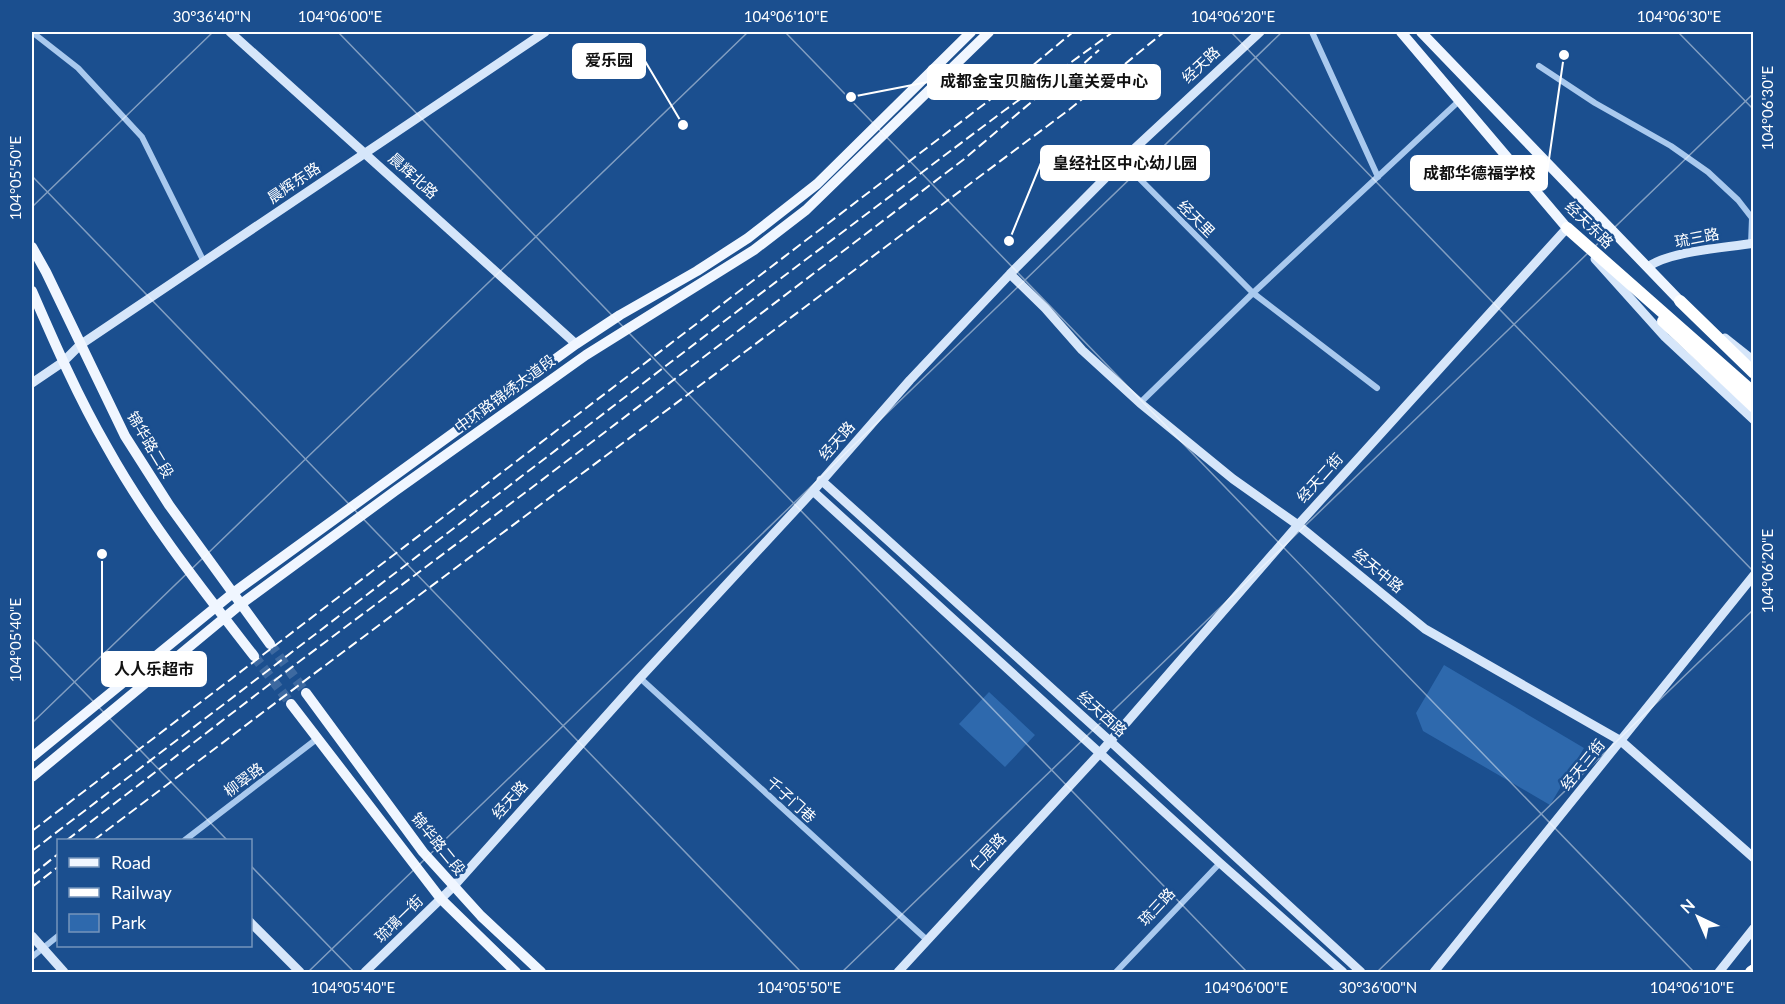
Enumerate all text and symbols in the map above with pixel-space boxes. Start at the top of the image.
text: 30°36'40"N [173,7,251,25]
text: 104°06'00"E [298,7,382,25]
text: 104°06'10"E [744,7,828,25]
text: 104°06'20"E [1191,7,1275,25]
text: 104°06'30"E [1637,7,1721,25]
street label: 经天路 [1178,42,1223,86]
callout: 爱乐园 [573,44,645,78]
text: 爱乐园 [585,50,633,69]
callout: 成都金宝贝脑伤儿童关爱中心 [928,65,1160,99]
text: 104°06'30"E [1758,66,1776,150]
text: 成都金宝贝脑伤儿童关爱中心 [940,71,1148,90]
text: 104°05'50"E [6,136,24,220]
callout: 皇经社区中心幼儿园 [1041,146,1209,180]
street label: 晨辉北路 [385,148,442,202]
text: 皇经社区中心幼儿园 [1053,153,1197,172]
callout: 成都华德福学校 [1411,156,1547,190]
street label: 晨辉东路 [264,158,323,206]
text: 成都华德福学校 [1423,163,1536,182]
street label: 经天里 [1174,196,1219,241]
street label: 经天东路 [1562,197,1618,252]
street label: 琉三路 [1673,224,1721,250]
street label: 中环路锦绣大道段 [451,351,558,436]
street label: 锦华路二段 [124,408,178,481]
street label: 经天路 [815,417,858,463]
street label: 经天二街 [1292,449,1346,506]
text: 104°06'20"E [1758,529,1776,613]
street label: 经天中路 [1350,544,1408,596]
text: 104°05'40"E [6,598,24,682]
callout: 人人乐超市 [102,652,206,686]
text: 人人乐超市 [114,659,194,678]
street label: 经天西路 [1074,686,1131,740]
street label: 经天三街 [1556,735,1608,793]
street label: 柳翠路 [220,758,267,800]
street label: 千子门巷 [763,772,820,826]
street label: 经天路 [488,777,531,822]
street label: 锦华路二段 [408,809,469,878]
street label: 仁居路 [965,829,1009,874]
legend [57,839,252,947]
text: Road [111,851,151,873]
text: Railway [111,881,172,903]
street label: 琉三路 [1134,884,1178,929]
north arrow [1668,887,1728,947]
street label: 琉璃一街 [370,891,426,946]
text: N [1676,895,1698,917]
text: Park [111,911,147,933]
text: 104°05'40"E [311,978,395,996]
text: 104°05'50"E [757,978,841,996]
text: 104°06'00"E [1204,978,1288,996]
text: 30°36'00"N [1339,978,1417,996]
text: 104°06'10"E [1650,978,1734,996]

